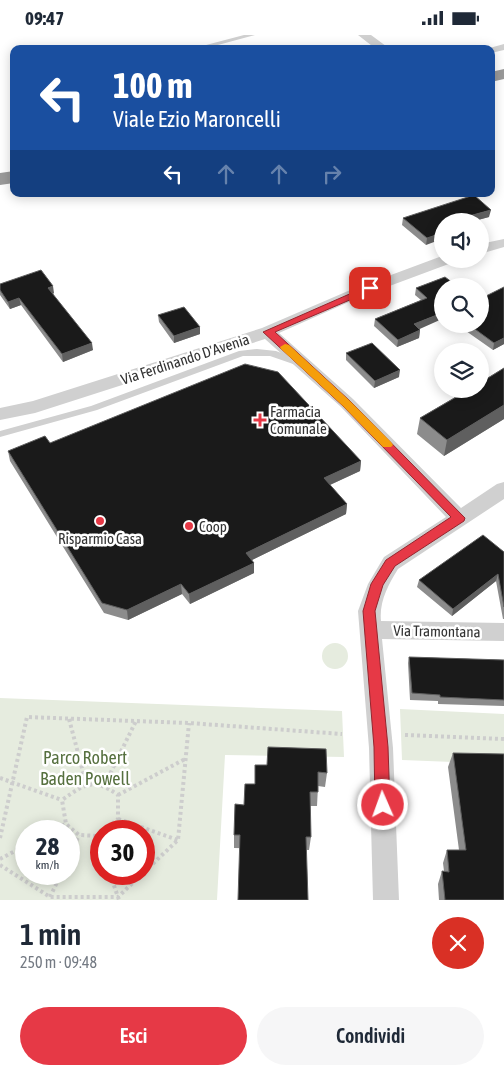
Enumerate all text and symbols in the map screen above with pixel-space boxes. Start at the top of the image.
text: 09:47 [25,7,64,29]
icon: left [30,65,95,130]
text: 100 m [113,65,192,105]
text: Viale Ezio Maroncelli [113,106,281,132]
icon: left [159,160,187,188]
icon: ahead [212,160,240,188]
icon: ahead [265,160,293,188]
icon: right [318,160,346,188]
map controls [434,213,489,398]
button: sound [434,213,489,268]
pin [349,267,391,309]
icon: arrive [356,274,384,302]
button: search [434,278,489,333]
street label: Via Ferdinando D'Avenia [119,330,251,388]
button: layers [434,343,489,398]
place label: Farmacia Comunale [270,403,327,437]
marker: Farmacia Comunale [254,414,266,426]
marker: Risparmio Casa [94,515,106,527]
place label: Coop [199,518,227,535]
marker: Coop [183,520,195,532]
place label: Risparmio Casa [58,530,142,547]
street label: Via Tramontana [393,622,481,640]
park label: Parco Robert Baden Powell [40,747,130,789]
position arrow [356,778,408,830]
speed limit sign: 30 [90,820,155,885]
text: 28 [36,832,59,860]
text: km/h [36,858,59,872]
text: 1 min [20,917,81,951]
button: close [432,917,484,969]
text: 250 m · 09:48 [20,953,97,971]
button: Esci [20,1007,247,1065]
button: Condividi [257,1007,484,1065]

